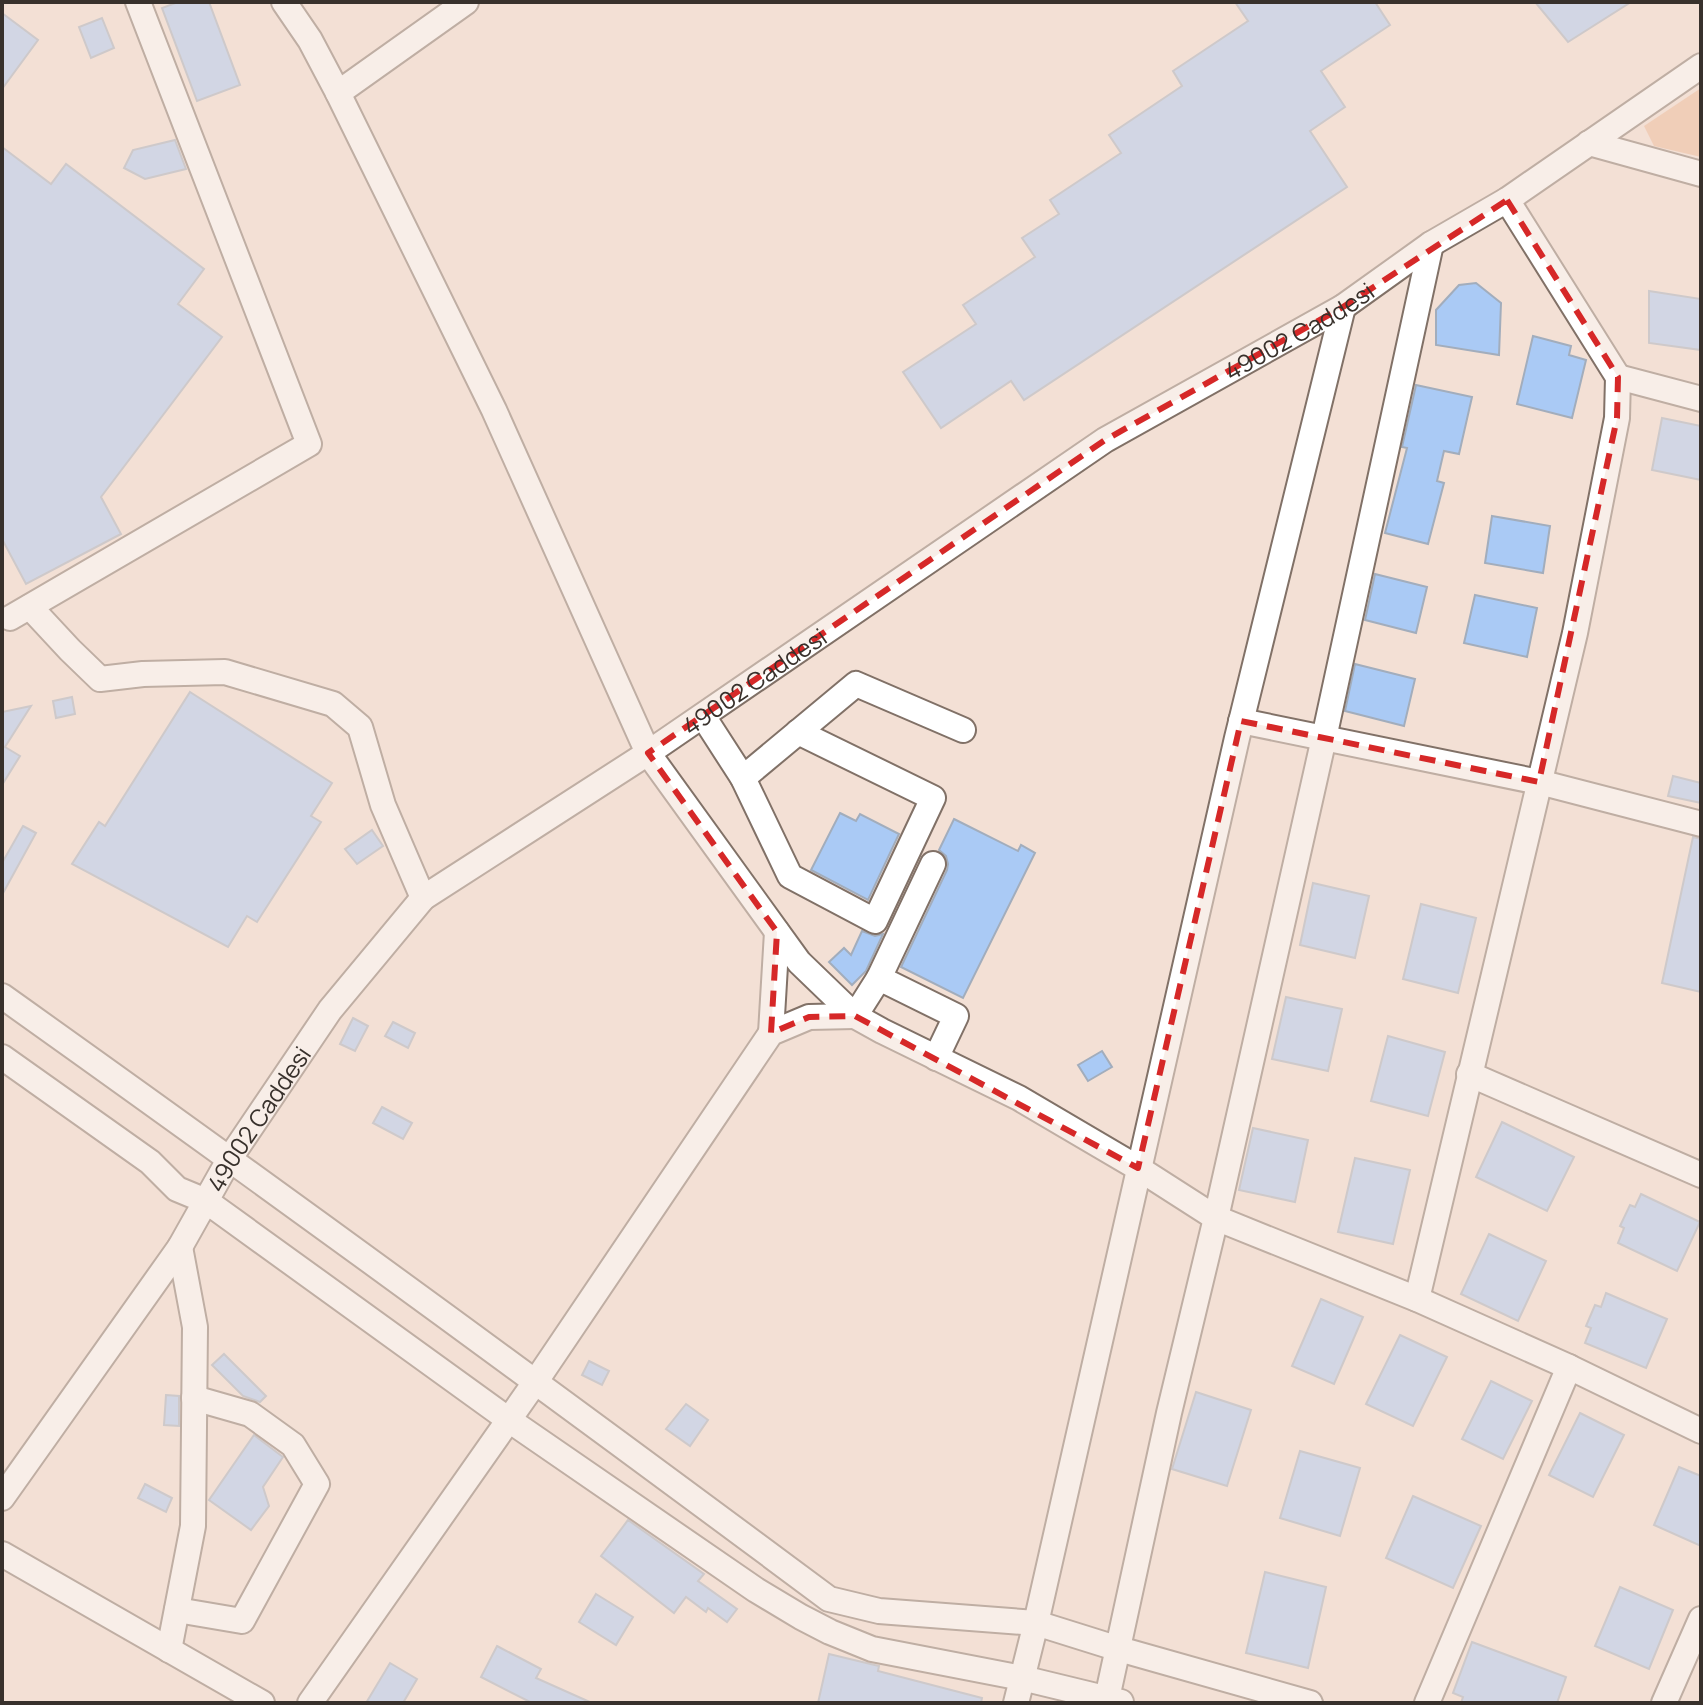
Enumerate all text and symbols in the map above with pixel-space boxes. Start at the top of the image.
street label: 49002 Caddesi [1218,274,1380,387]
street label: 49002 Caddesi [675,619,832,742]
street label: 49002 Caddesi [198,1039,318,1197]

